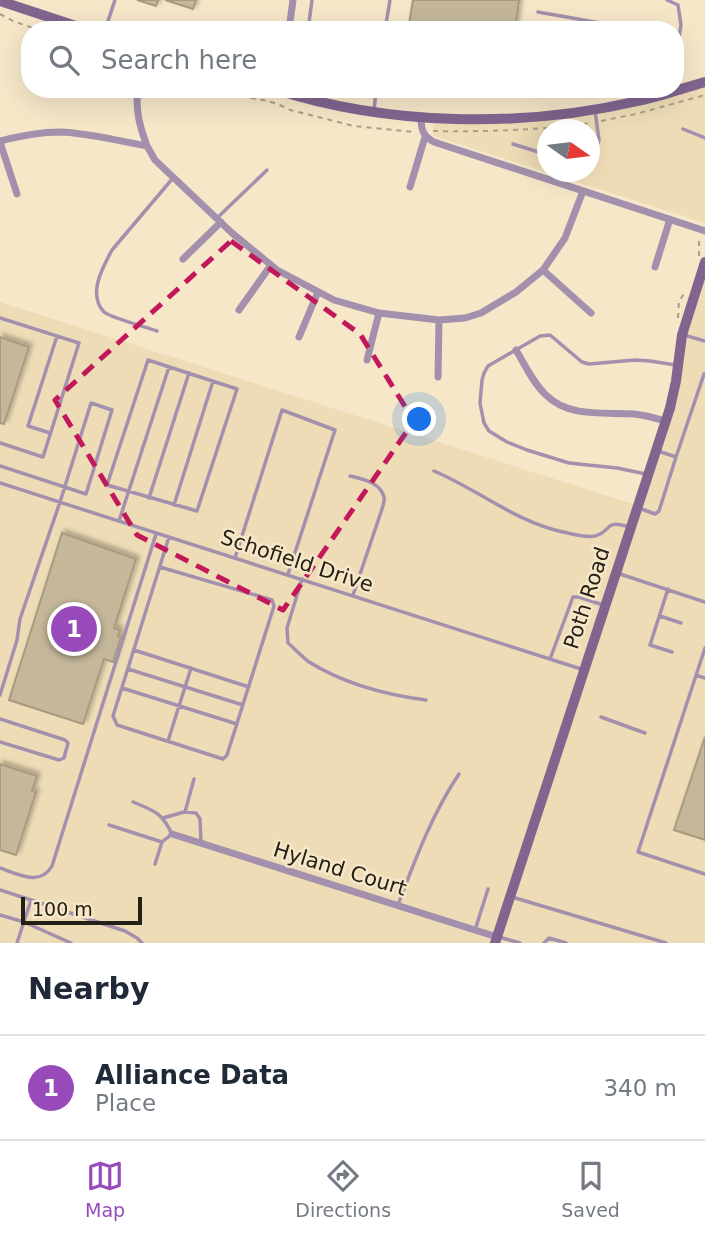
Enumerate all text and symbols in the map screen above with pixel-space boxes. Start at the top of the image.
search box [21,21,684,98]
icon: search [45,41,83,79]
text: Search here [101,45,257,75]
north arrow [537,119,600,182]
your location [402,402,436,436]
street label: Schofield Drive [218,525,376,597]
street label: Poth Road [559,544,615,652]
pin: 1 [51,603,97,655]
street label: Hyland Court [271,837,409,901]
scale bar [21,894,142,926]
text: 100 m [32,898,93,920]
text: Nearby [28,971,150,1006]
text: Alliance Data [95,1060,289,1090]
text: 1 [43,1075,59,1101]
text: 340 m [603,1075,677,1101]
text: Place [95,1090,156,1116]
tab: Map [85,1157,125,1221]
tab: Directions [295,1157,391,1221]
tab: Saved [561,1157,620,1221]

